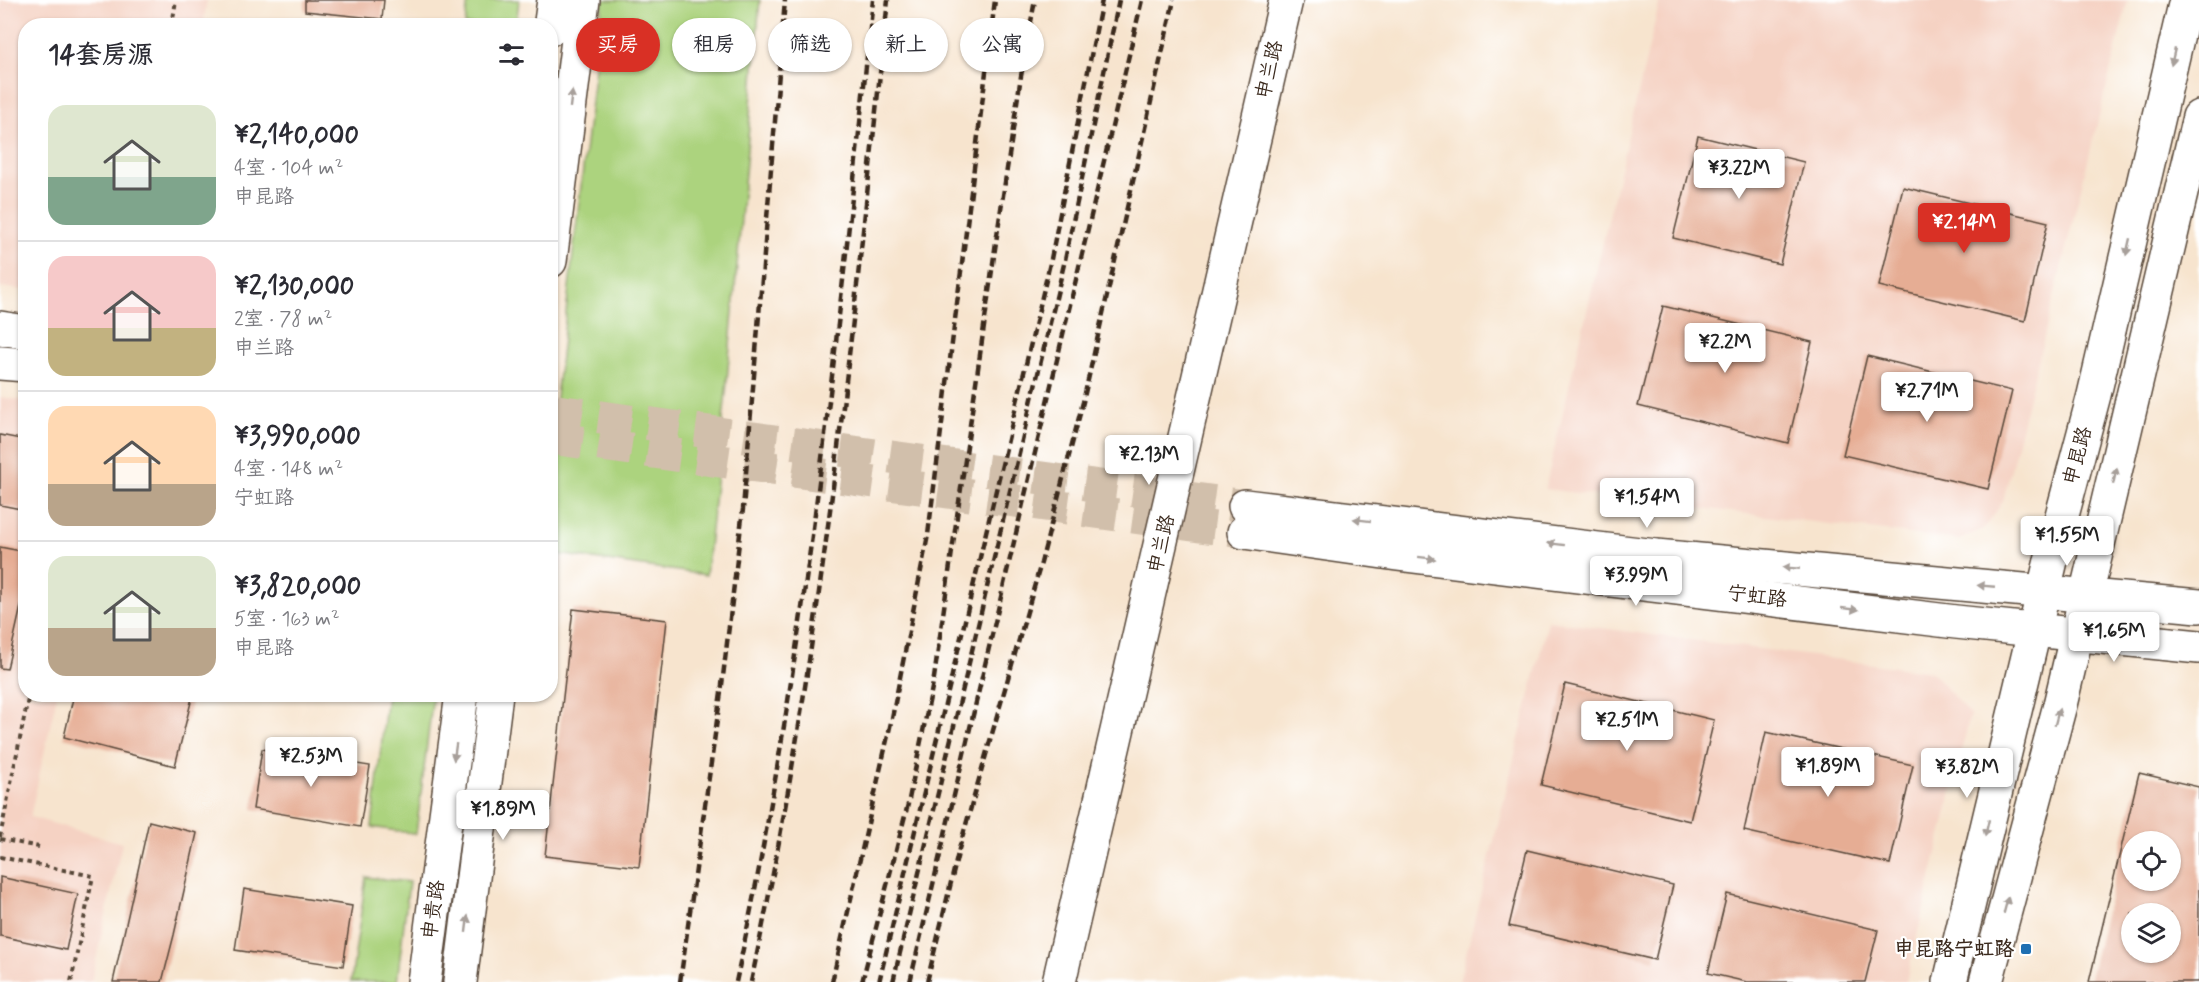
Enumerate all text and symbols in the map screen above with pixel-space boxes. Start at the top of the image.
chip: 买房 [576,18,660,72]
chip: 租房 [672,18,756,72]
chip: 筛选 [768,18,852,72]
chip: 新上 [864,18,948,72]
chip: 公寓 [960,18,1044,72]
street label: 申兰路 [1250,37,1290,102]
icon: filters [495,38,528,71]
text: 14套房源 [48,39,153,73]
one-way arrow [2167,48,2177,66]
one-way arrow [566,90,576,109]
text: ¥2,140,000 [234,119,359,153]
icon: home [96,129,168,201]
pin: ¥3.22M [1690,149,1788,200]
text: 4室 · 104 m² [234,155,343,182]
text: ¥3.22M [1708,155,1770,182]
text: 申昆路 [234,184,294,211]
pin: ¥2.14M [1915,203,2013,254]
text: ¥2.14M [1932,209,1996,236]
one-way arrow [2123,237,2132,256]
text: ¥2,130,000 [234,270,354,304]
icon: home [96,280,168,352]
text: 2室 · 78 m² [234,306,332,333]
pin: ¥2.2M [1683,323,1767,374]
text: ¥2.2M [1699,329,1751,356]
text: 申兰路 [234,335,294,362]
pin: ¥2.71M [1878,372,1976,423]
text: ¥2.71M [1895,378,1959,405]
text: ¥3,990,000 [234,420,361,454]
street label: 申昆路 [2057,423,2099,488]
icon: home [96,430,168,502]
pin: ¥2.13M [1100,435,1198,486]
text: ¥2.13M [1119,441,1179,468]
text: 4室 · 148 m² [234,456,343,483]
one-way arrow [2111,466,2120,485]
pin: ¥1.54M [1598,478,1696,529]
text: ¥1.54M [1614,484,1680,511]
text: 宁虹路 [234,485,294,512]
street label: 申兰路 [1142,511,1182,576]
one-way arrow [1353,515,1372,525]
pin: ¥1.55M [2018,516,2116,567]
text: ¥1.55M [2035,522,2099,549]
one-way arrow [1546,539,1565,548]
one-way arrow [1417,553,1436,563]
pin: ¥3.99M [1587,556,1685,607]
text: ¥3.99M [1604,562,1668,589]
one-way arrow [1782,563,1801,573]
text: ¥3,820,000 [234,570,361,604]
icon: home [96,580,168,652]
street label: 宁虹路 [1726,580,1789,614]
one-way arrow [1976,581,1995,591]
one-way arrow [1840,604,1859,613]
text: 5室 · 163 m² [234,606,340,633]
pin: ¥1.65M [2065,612,2163,663]
text: ¥1.65M [2082,618,2146,645]
text: 申昆路 [234,635,294,662]
pin: ¥2.51M [1578,701,1676,752]
text: ¥2.51M [1595,707,1659,734]
one-way arrow [2053,708,2062,726]
pin: ¥2.53M [262,737,360,788]
text: ¥2.53M [279,743,343,770]
one-way arrow [450,743,459,762]
pin: ¥1.89M [1779,747,1877,798]
pin: ¥3.82M [1918,748,2016,799]
text: ¥1.89M [1795,753,1861,780]
text: ¥3.82M [1935,754,1999,781]
pin: ¥1.89M [454,790,552,841]
text: ¥1.89M [470,796,536,823]
one-way arrow [1981,819,1991,838]
map controls [2121,831,2181,963]
button: locate [2121,831,2181,891]
street label: 申贵路 [416,877,452,942]
one-way arrow [2002,896,2011,914]
button: layers [2121,903,2181,963]
one-way arrow [463,914,472,933]
place label: 申昆路宁虹路 [1894,936,2014,963]
marker: 申昆路宁虹路 [2019,942,2033,956]

